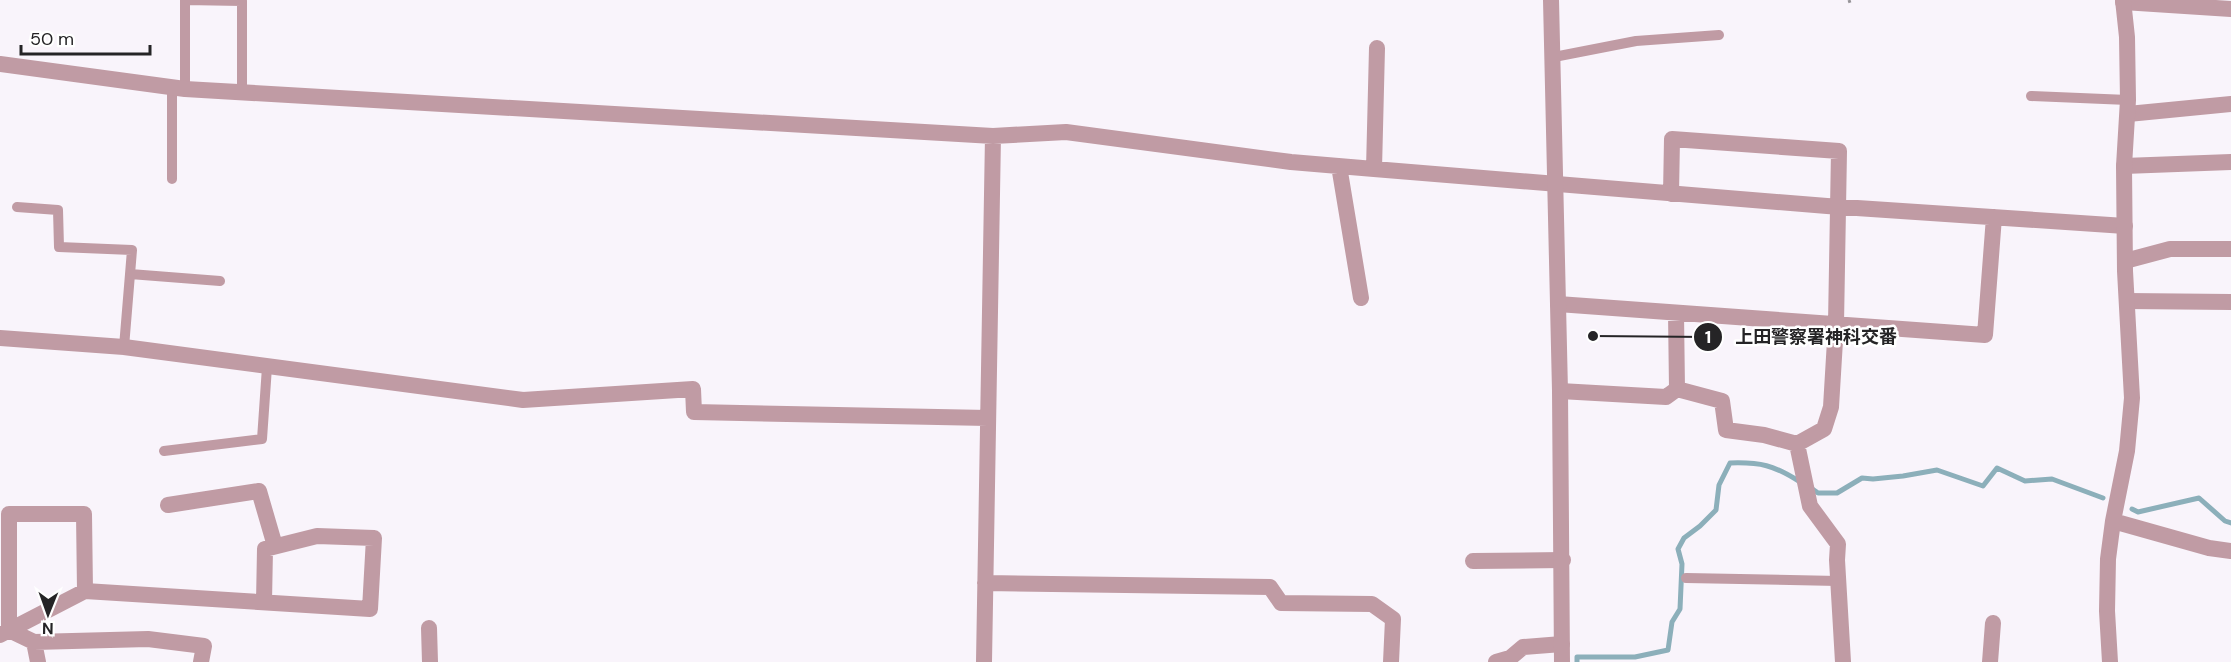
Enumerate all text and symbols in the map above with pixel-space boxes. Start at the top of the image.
scale bar [21,18,150,56]
text: 50 m [30,27,74,51]
callout: 上田警察署神科交番 [1693,319,1909,355]
text: 1 [1705,325,1711,349]
text: 上田警察署神科交番 [1735,325,1897,349]
north arrow [18,584,78,644]
text: N [42,618,54,639]

